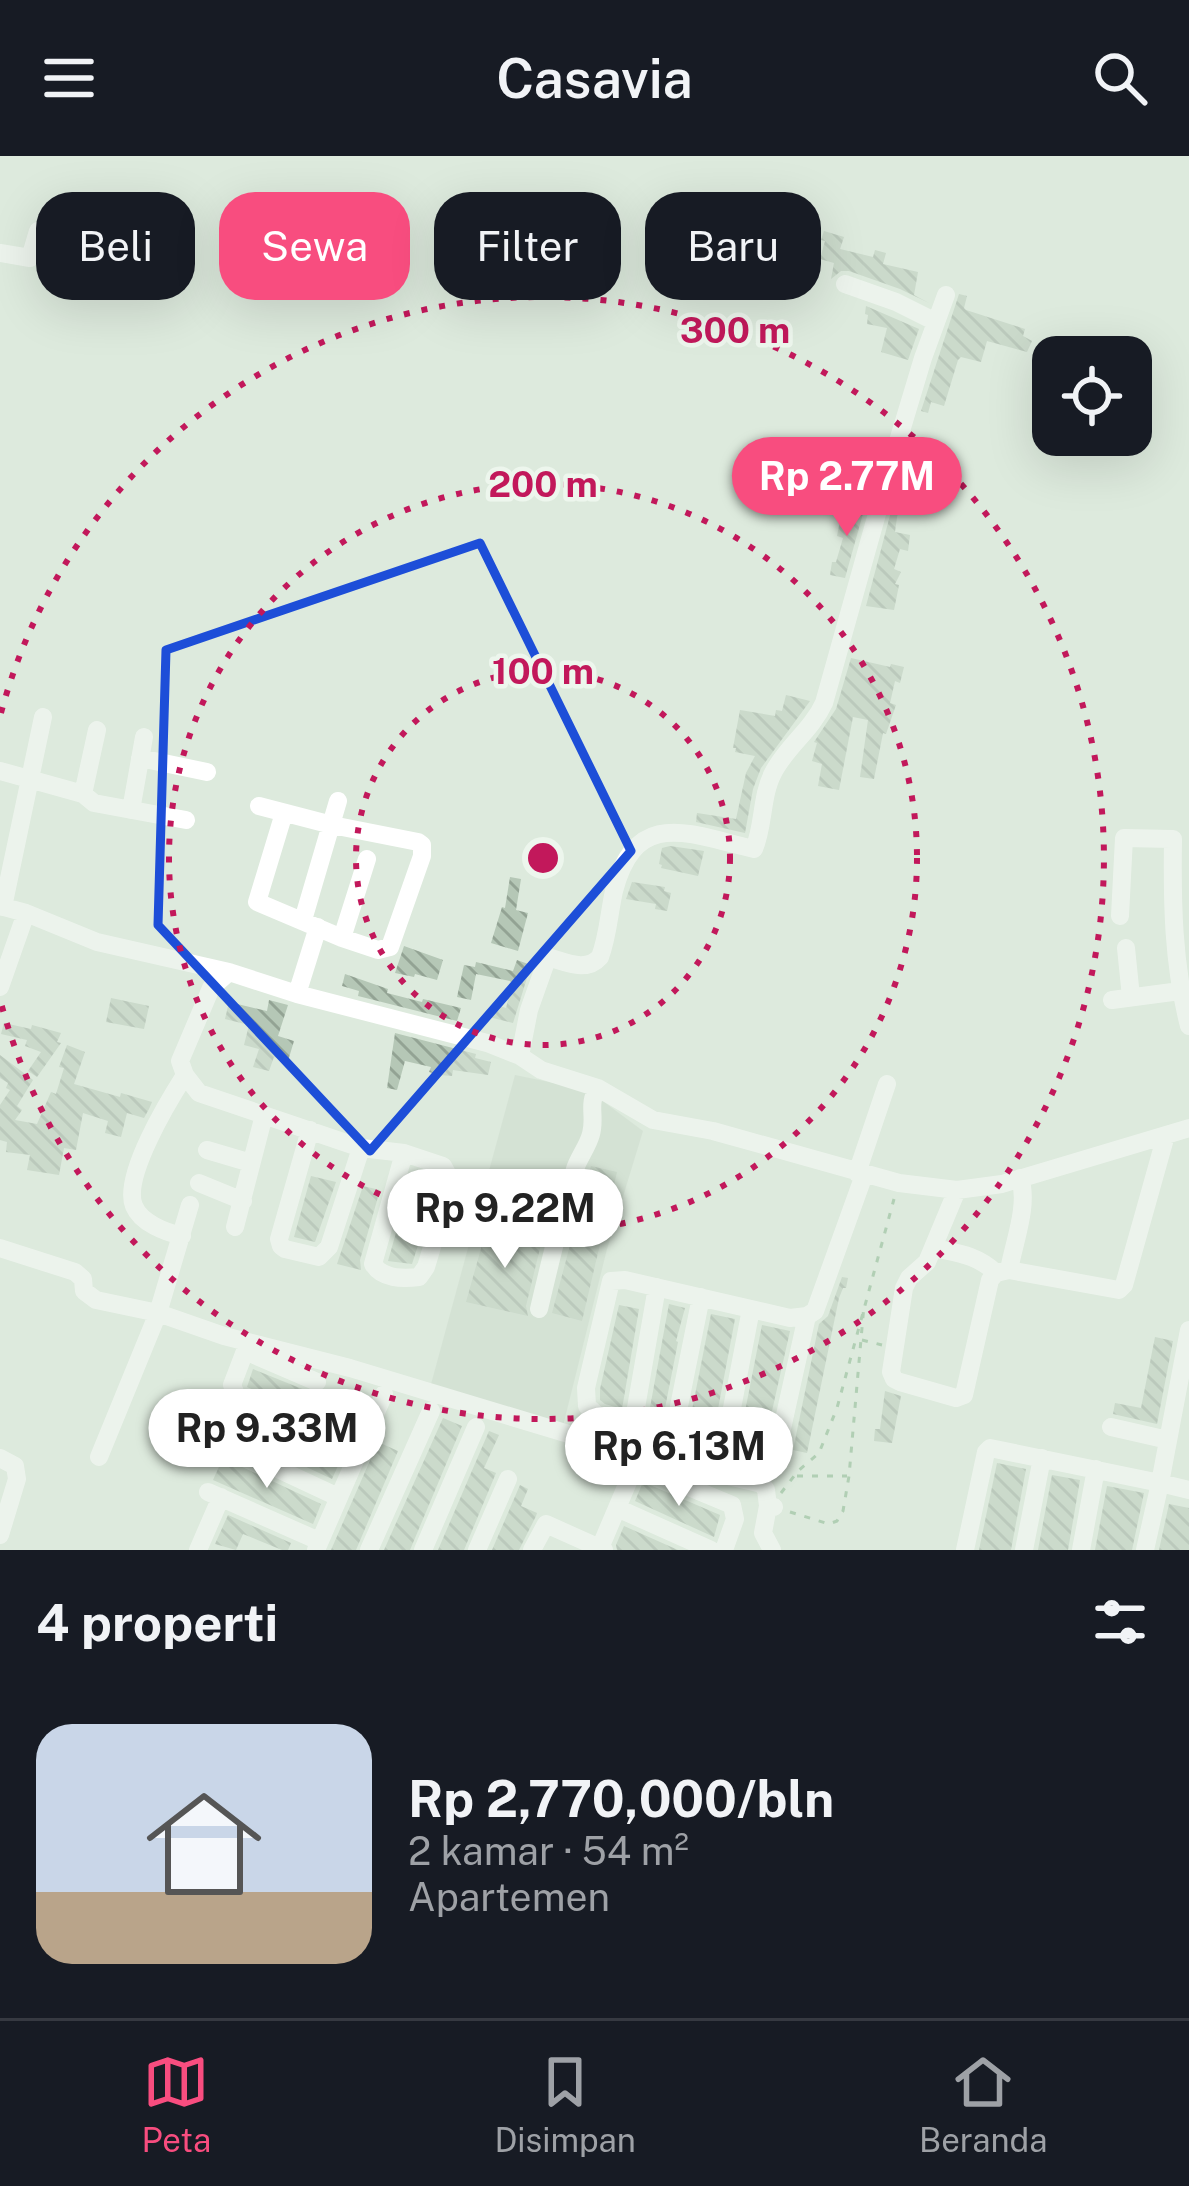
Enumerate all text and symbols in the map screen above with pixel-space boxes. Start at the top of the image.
icon: menu [36,45,102,111]
icon: search [1087,45,1153,111]
text: Casavia [496,47,693,110]
chip: Beli [36,192,195,300]
chip: Sewa [219,192,410,300]
chip: Filter [434,192,621,300]
chip: Baru [645,192,821,300]
text: 300 m [680,309,790,351]
map controls [1032,336,1152,456]
button: locate [1032,336,1152,456]
pin: Rp 2.77M [723,437,971,539]
text: Rp 2.77M [759,453,935,499]
text: 200 m [488,463,598,505]
text: 100 m [492,650,594,692]
centre of rings [522,837,564,879]
pin: Rp 9.22M [381,1169,629,1271]
text: Rp 9.22M [414,1185,596,1231]
pin: Rp 9.33M [143,1389,391,1491]
text: Rp 9.33M [175,1405,359,1451]
pin: Rp 6.13M [555,1407,803,1509]
text: Rp 6.13M [592,1423,766,1469]
icon: filters [1087,1589,1153,1655]
text: 4 properti [36,1593,278,1652]
text: Rp 2,770,000/bln [408,1769,834,1828]
icon: home [132,1772,276,1916]
text: 2 kamar · 54 m² [408,1828,689,1874]
text: Apartemen [408,1874,610,1920]
tab: Peta [142,2049,211,2159]
tab: Disimpan [494,2049,636,2159]
tab: Beranda [919,2049,1047,2159]

